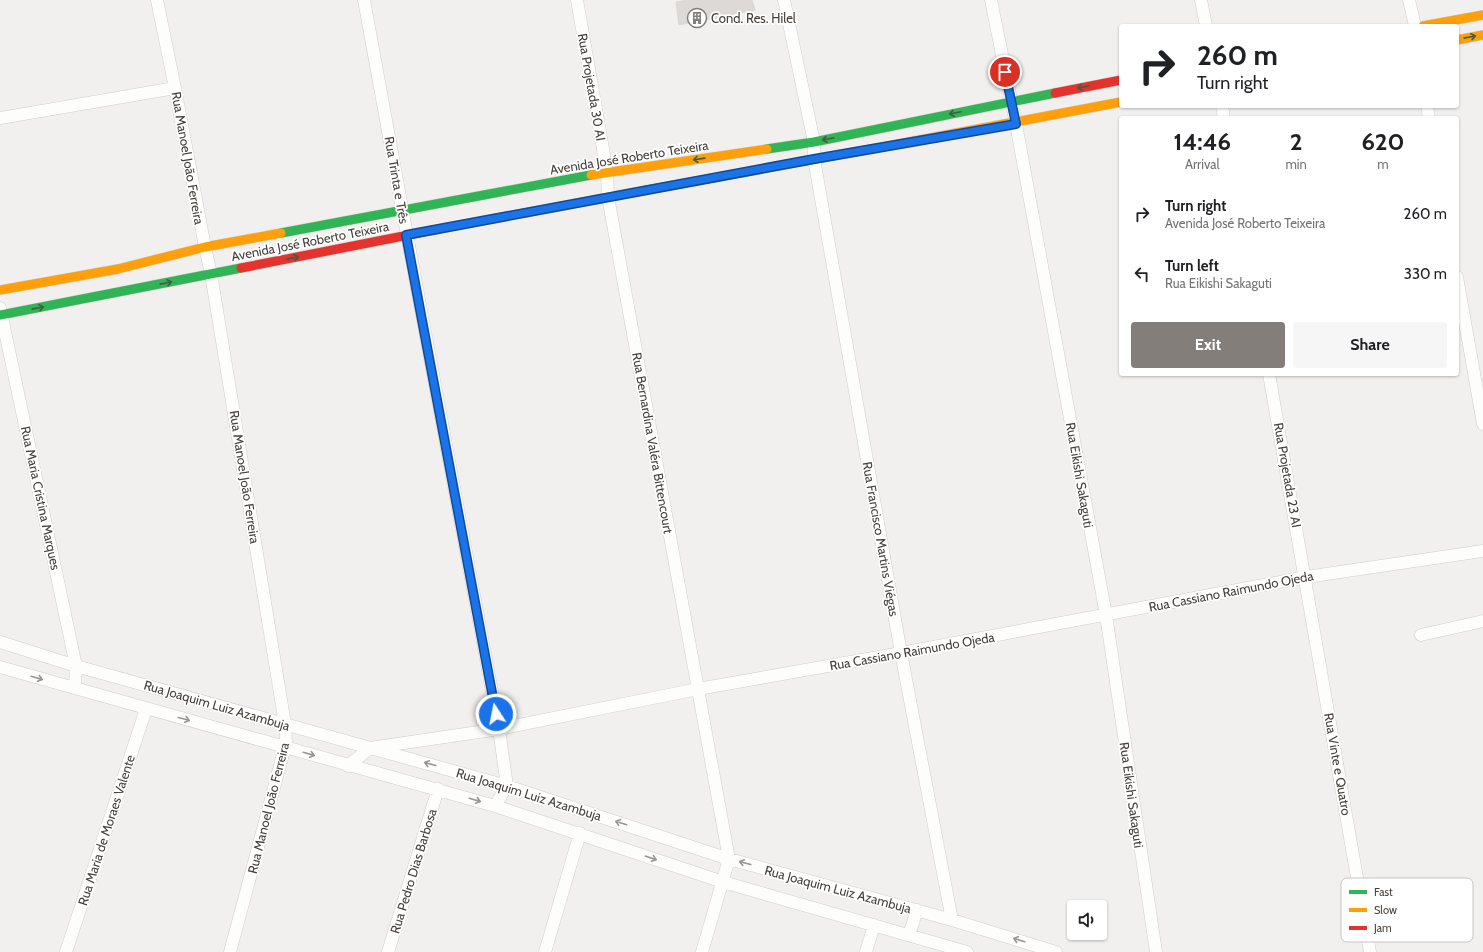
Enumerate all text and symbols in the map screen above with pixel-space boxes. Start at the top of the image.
building icon: Cond. Res. Hilel [686,7,708,29]
place label: Cond. Res. Hilel [711,10,796,26]
street label: Rua Projetada 30 AI [574,32,609,142]
one-way arrow [1463,33,1476,41]
text: 260 m [1197,38,1278,72]
icon: right [1131,40,1183,92]
pin [988,55,1022,89]
icon: arrive [994,61,1016,83]
text: Turn right [1197,72,1268,94]
one-way arrow [1077,84,1090,92]
street label: Rua Manoel João Ferreira [168,90,208,226]
one-way arrow [949,109,962,117]
text: 14:46 [1173,127,1231,156]
text: 2 [1290,127,1303,156]
text: 620 [1361,127,1405,156]
street label: Rua Trinta e Três [381,135,413,226]
one-way arrow [822,135,835,143]
street label: Avenida José Roberto Teixeira [549,136,710,177]
one-way arrow [693,155,706,163]
text: Arrival [1185,156,1220,172]
text: min [1285,156,1307,172]
text: m [1377,156,1389,172]
text: Turn right [1165,197,1226,215]
icon: right [1131,203,1153,225]
text: 260 m [1404,205,1447,223]
text: Avenida José Roberto Teixeira [1165,215,1325,231]
street label: Avenida José Roberto Teixeira [230,218,391,264]
one-way arrow [287,253,300,261]
text: Turn left [1165,257,1219,275]
icon: left [1131,263,1153,285]
text: 330 m [1404,265,1447,283]
text: Rua Eikishi Sakaguti [1165,275,1272,291]
one-way arrow [159,279,172,287]
one-way arrow [31,303,44,311]
button: Exit [1131,322,1285,368]
button: Share [1293,322,1447,368]
street label: Rua Bernardina Valéra Bittencourt [629,351,677,536]
street label: Rua Manoel João Ferreira [227,409,264,545]
street label: Rua Eikishi Sakaguti [1063,421,1097,529]
street label: Rua Projetada 23 AI [1270,421,1305,529]
street label: Rua Maria Cristina Marques [18,424,64,572]
street label: Rua Francisco Martins Viégas [860,460,903,618]
street label: Rua Cassiano Raimundo Ojeda [1147,567,1316,616]
street label: Rua Cassiano Raimundo Ojeda [828,628,997,674]
one-way arrow [31,675,44,682]
street label: Rua Joaquim Luiz Azambuja [142,676,293,735]
position arrow [475,693,517,735]
street label: Rua Vinte e Quatro [1321,711,1355,817]
one-way arrow [177,716,190,723]
street label: Rua Manoel João Ferreira [244,740,292,875]
street label: Rua Eikishi Sakaguti [1117,741,1147,849]
one-way arrow [302,751,315,758]
street label: Rua Maria de Moraes Valente [74,752,138,907]
one-way arrow [424,760,437,768]
street label: Rua Joaquim Luiz Azambuja [454,764,604,825]
one-way arrow [468,797,481,804]
street label: Rua Pedro Dias Barbosa [386,806,440,935]
one-way arrow [615,819,628,826]
one-way arrow [645,855,657,863]
one-way arrow [739,859,752,866]
street label: Rua Joaquim Luiz Azambuja [763,862,914,917]
legend [1341,878,1473,942]
text: Fast [1374,885,1393,899]
map controls [1067,900,1107,940]
button: sound [1067,900,1107,940]
text: Slow [1374,903,1397,917]
text: Jam [1373,921,1392,935]
one-way arrow [1012,936,1025,943]

